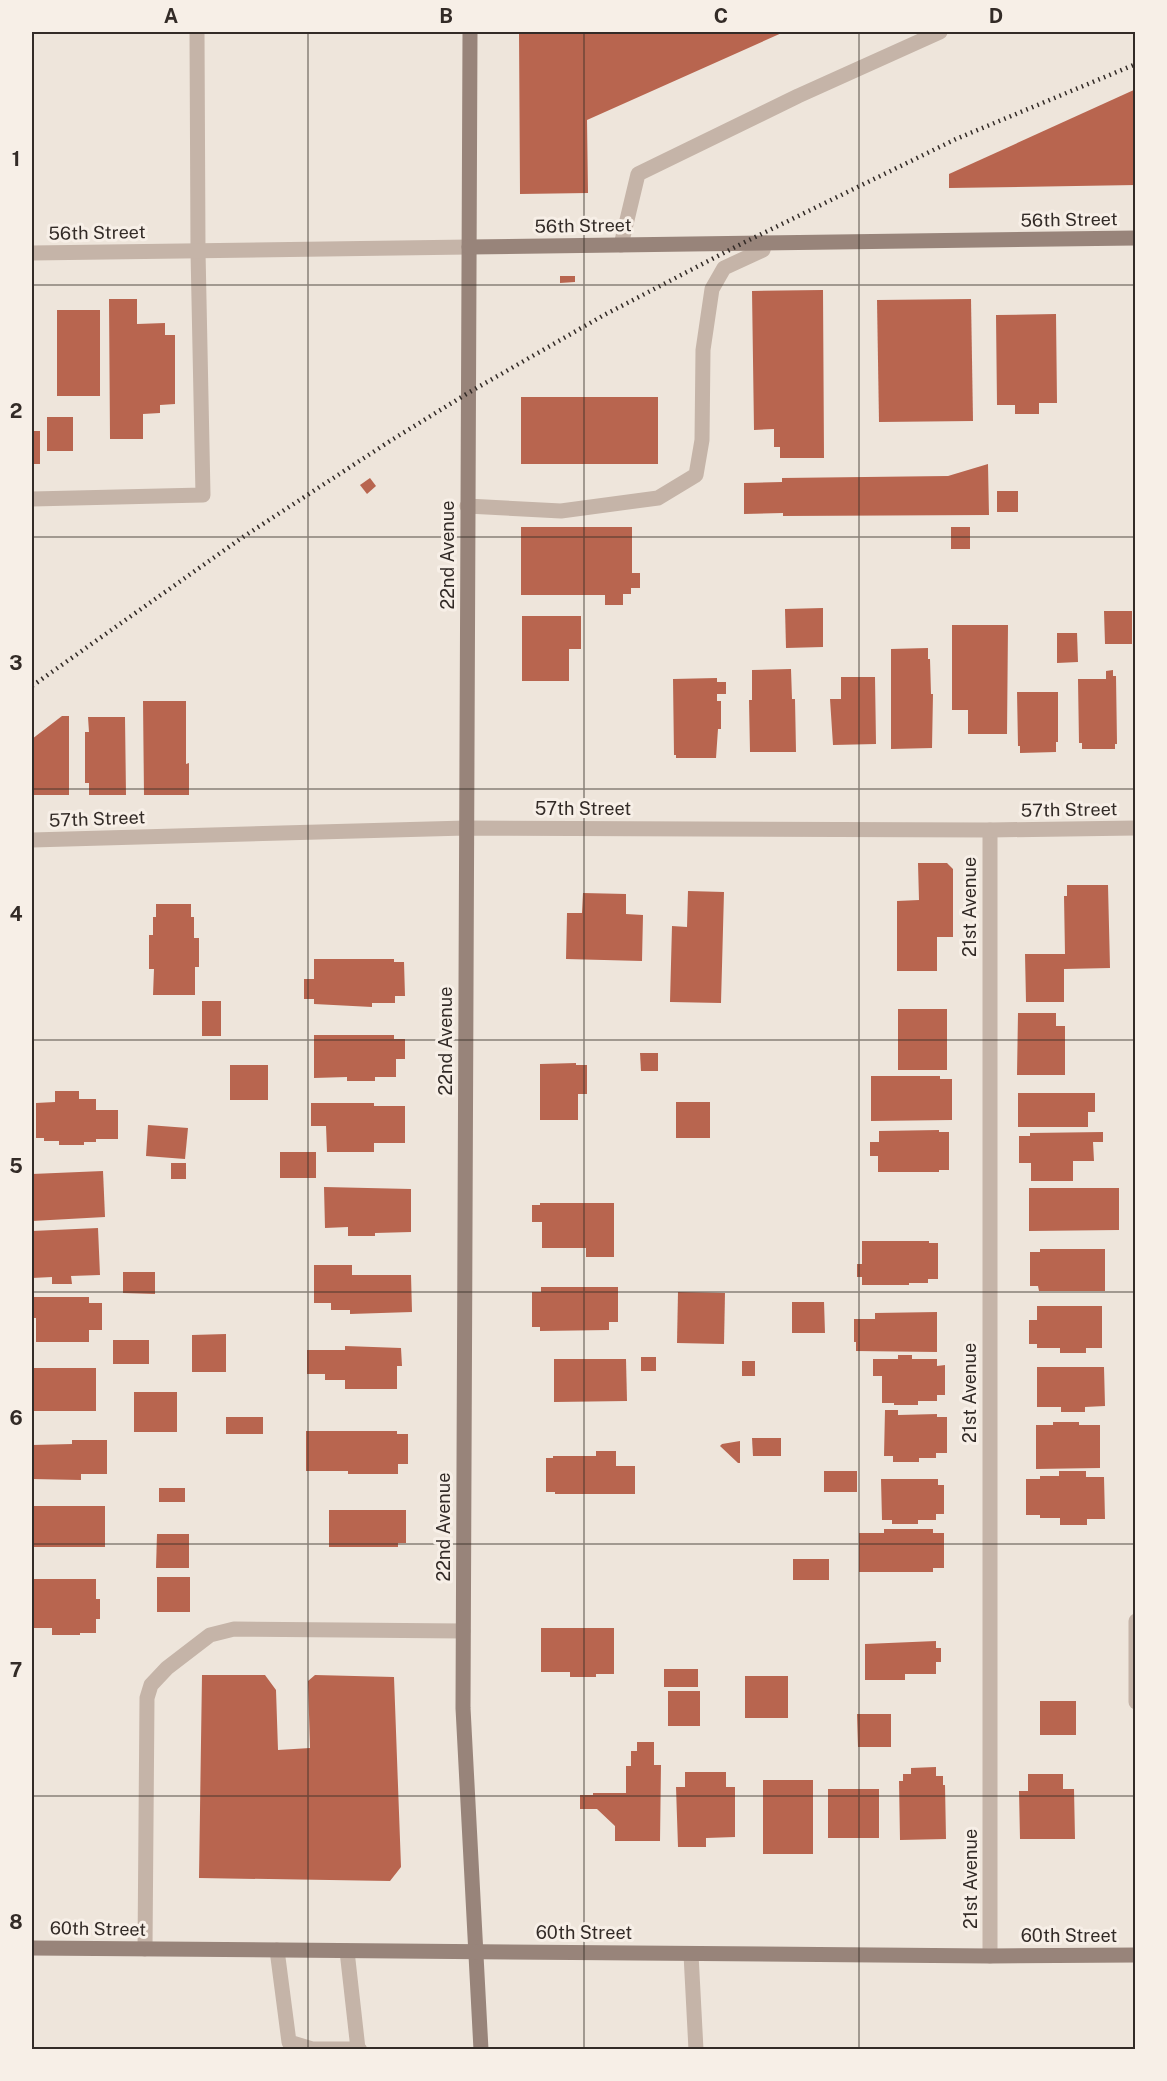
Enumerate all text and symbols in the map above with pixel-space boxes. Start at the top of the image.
text: A [164,4,178,28]
text: B [439,4,453,28]
text: C [714,4,728,28]
text: D [989,4,1003,28]
text: 1 [12,147,20,171]
street label: 56th Street [1020,208,1118,231]
street label: 56th Street [534,214,632,237]
street label: 56th Street [48,221,146,244]
text: 2 [10,399,22,423]
street label: 22nd Avenue [437,501,458,609]
text: 3 [9,651,23,675]
street label: 57th Street [535,798,631,819]
street label: 57th Street [1020,798,1118,821]
street label: 57th Street [48,806,146,831]
street label: 21st Avenue [959,857,980,957]
text: 4 [9,902,23,926]
street label: 22nd Avenue [435,987,456,1095]
text: 5 [9,1154,23,1178]
street label: 21st Avenue [959,1343,980,1443]
text: 6 [9,1406,23,1430]
street label: 22nd Avenue [433,1473,454,1581]
text: 7 [10,1658,22,1682]
street label: 21st Avenue [960,1829,981,1929]
text: 8 [9,1910,23,1934]
street label: 60th Street [50,1917,146,1940]
street label: 60th Street [536,1922,632,1943]
street label: 60th Street [1021,1925,1117,1946]

